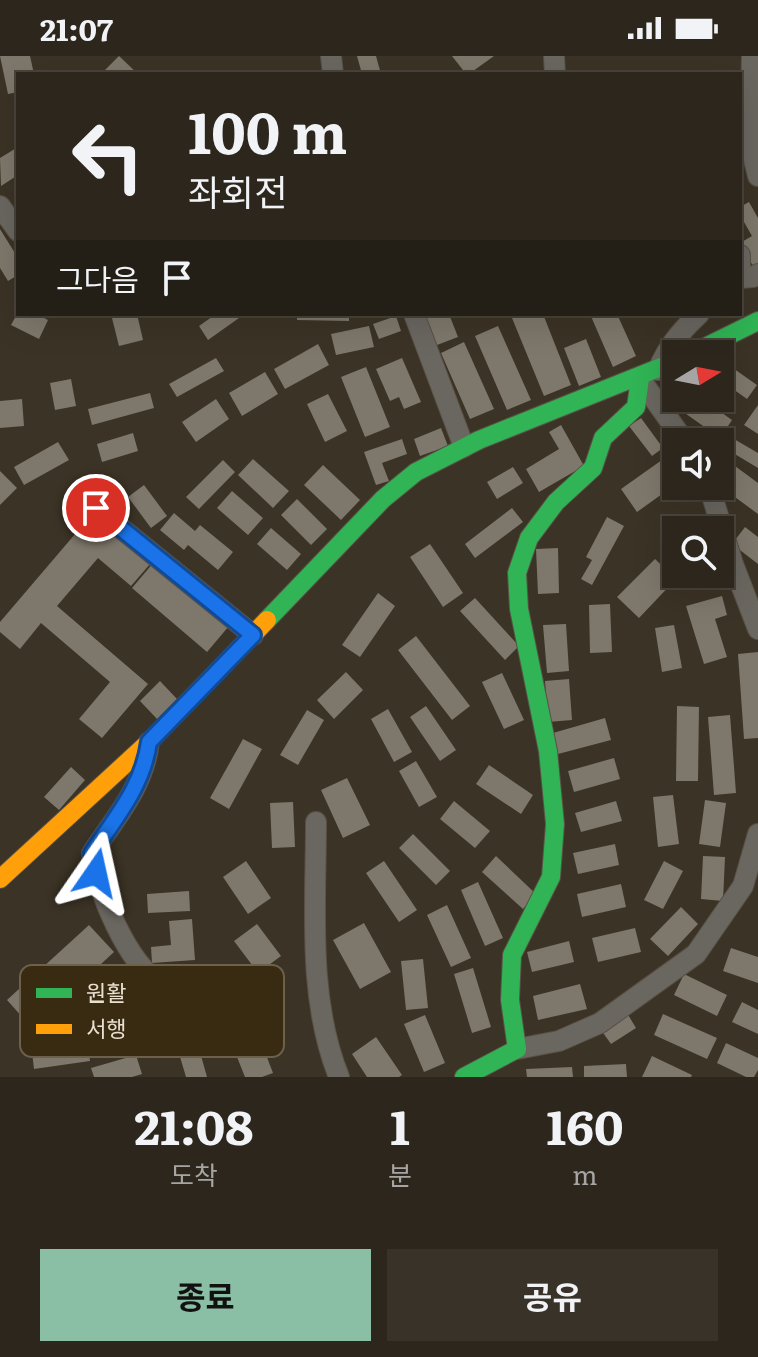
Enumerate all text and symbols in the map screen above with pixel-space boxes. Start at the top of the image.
text: 21:07 [40,6,113,50]
text: 100 m [188,88,347,171]
icon: left [56,104,160,208]
text: 좌회전 [188,164,287,217]
text: 그다음 [56,256,139,300]
icon: arrive [155,256,199,300]
north arrow [662,340,734,412]
map controls [662,340,734,588]
button: sound [662,428,734,500]
pin [62,474,130,542]
icon: arrive [74,486,118,530]
button: search [662,516,734,588]
position arrow [54,831,138,915]
legend [20,965,284,1057]
text: 원활 [86,975,126,1008]
text: 서행 [86,1011,126,1044]
text: 21:08 [134,1089,254,1160]
text: 1 [390,1089,410,1160]
text: 160 [546,1089,624,1160]
text: 도착 [170,1154,218,1193]
text: 분 [388,1154,412,1193]
text: m [572,1154,598,1193]
button: 종료 [40,1249,371,1341]
button: 공유 [387,1249,718,1341]

